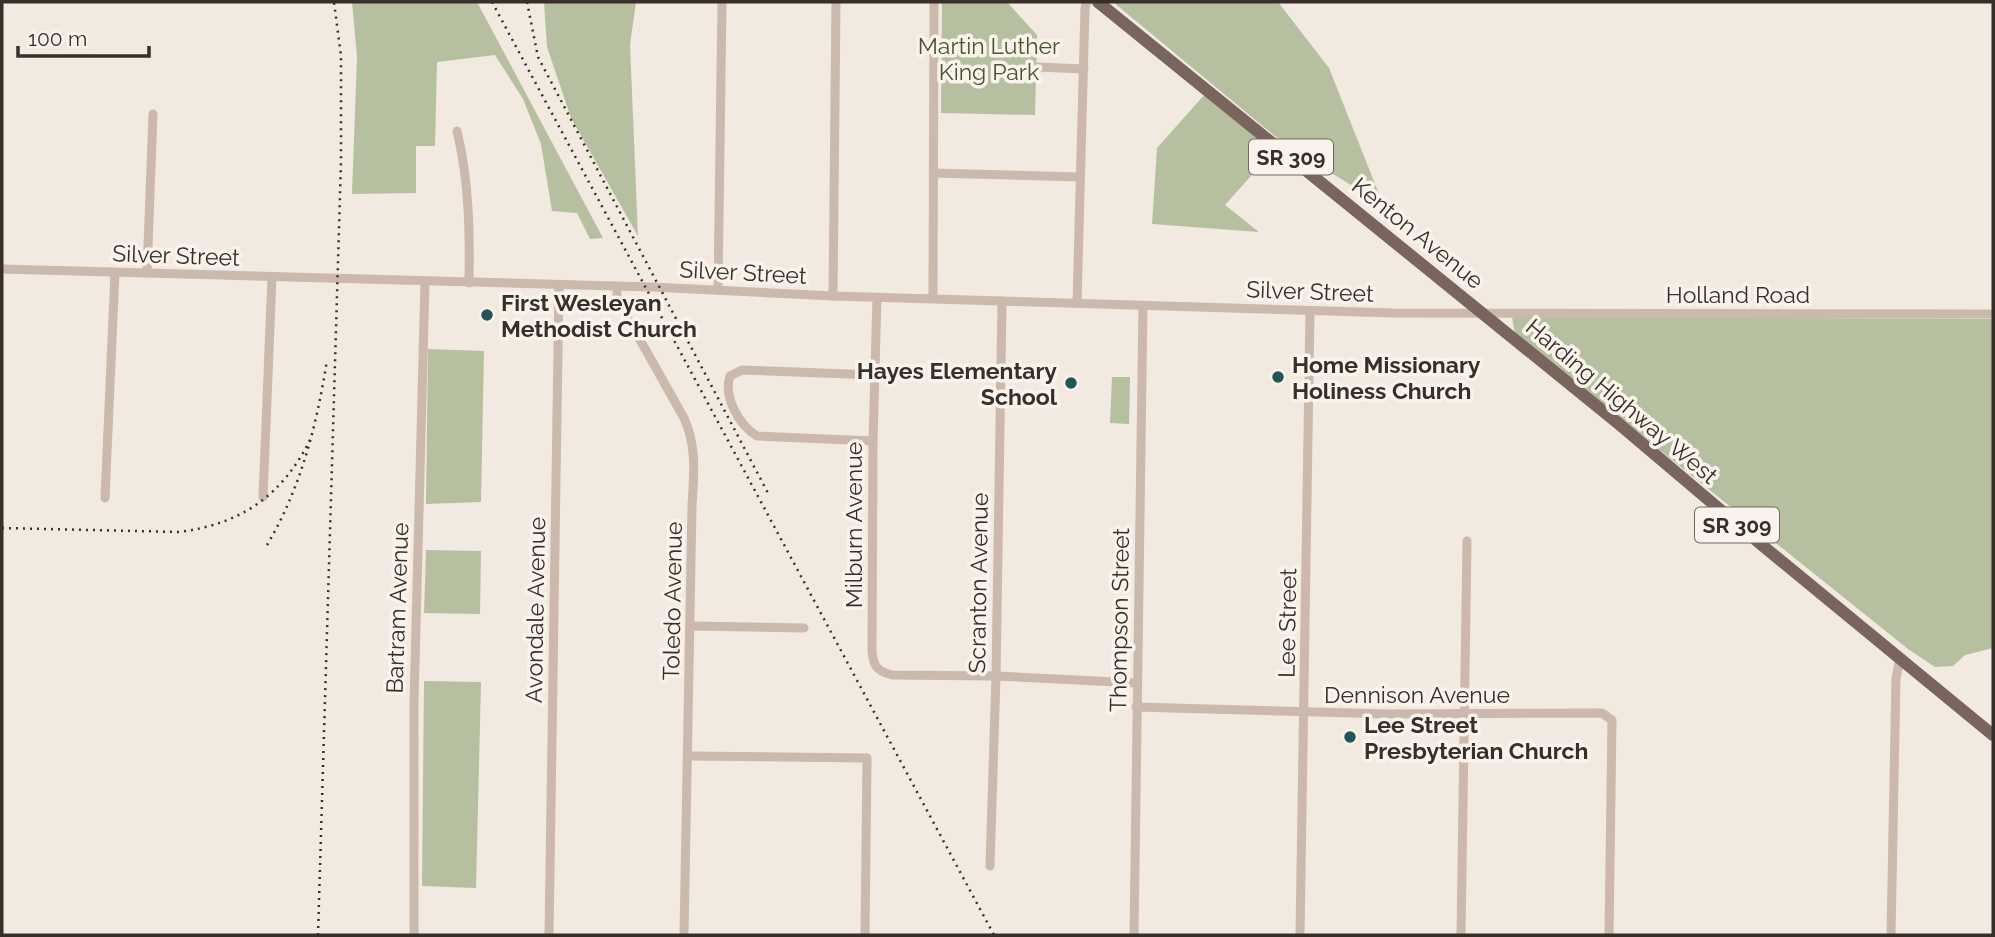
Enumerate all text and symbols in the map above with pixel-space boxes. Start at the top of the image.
scale bar [18,14,149,58]
text: 100 m [28,26,87,51]
park label: Martin Luther King Park [918,32,1060,85]
road number: SR 309 [1249,140,1333,174]
street label: Kenton Avenue [1347,172,1489,294]
street label: Silver Street [112,239,240,271]
street label: Silver Street [679,255,808,289]
street label: Silver Street [1246,275,1374,307]
street label: Holland Road [1666,281,1810,308]
place label: First Wesleyan Methodist Church [501,289,697,342]
marker: First Wesleyan Methodist Church [479,307,495,323]
street label: Harding Highway West [1521,313,1723,489]
place label: Home Missionary Holiness Church [1292,351,1481,404]
place label: Hayes Elementary School [857,357,1058,410]
marker: Home Missionary Holiness Church [1270,369,1286,385]
marker: Hayes Elementary School [1063,375,1079,391]
street label: Milburn Avenue [840,442,867,608]
street label: Scranton Avenue [963,492,993,674]
road number: SR 309 [1695,508,1779,542]
street label: Avondale Avenue [520,517,550,703]
street label: Toledo Avenue [657,521,687,681]
street label: Bartram Avenue [381,522,413,694]
street label: Thompson Street [1104,527,1134,712]
street label: Lee Street [1273,568,1301,678]
street label: Dennison Avenue [1324,681,1510,708]
place label: Lee Street Presbyterian Church [1364,711,1588,764]
marker: Lee Street Presbyterian Church [1342,729,1358,745]

